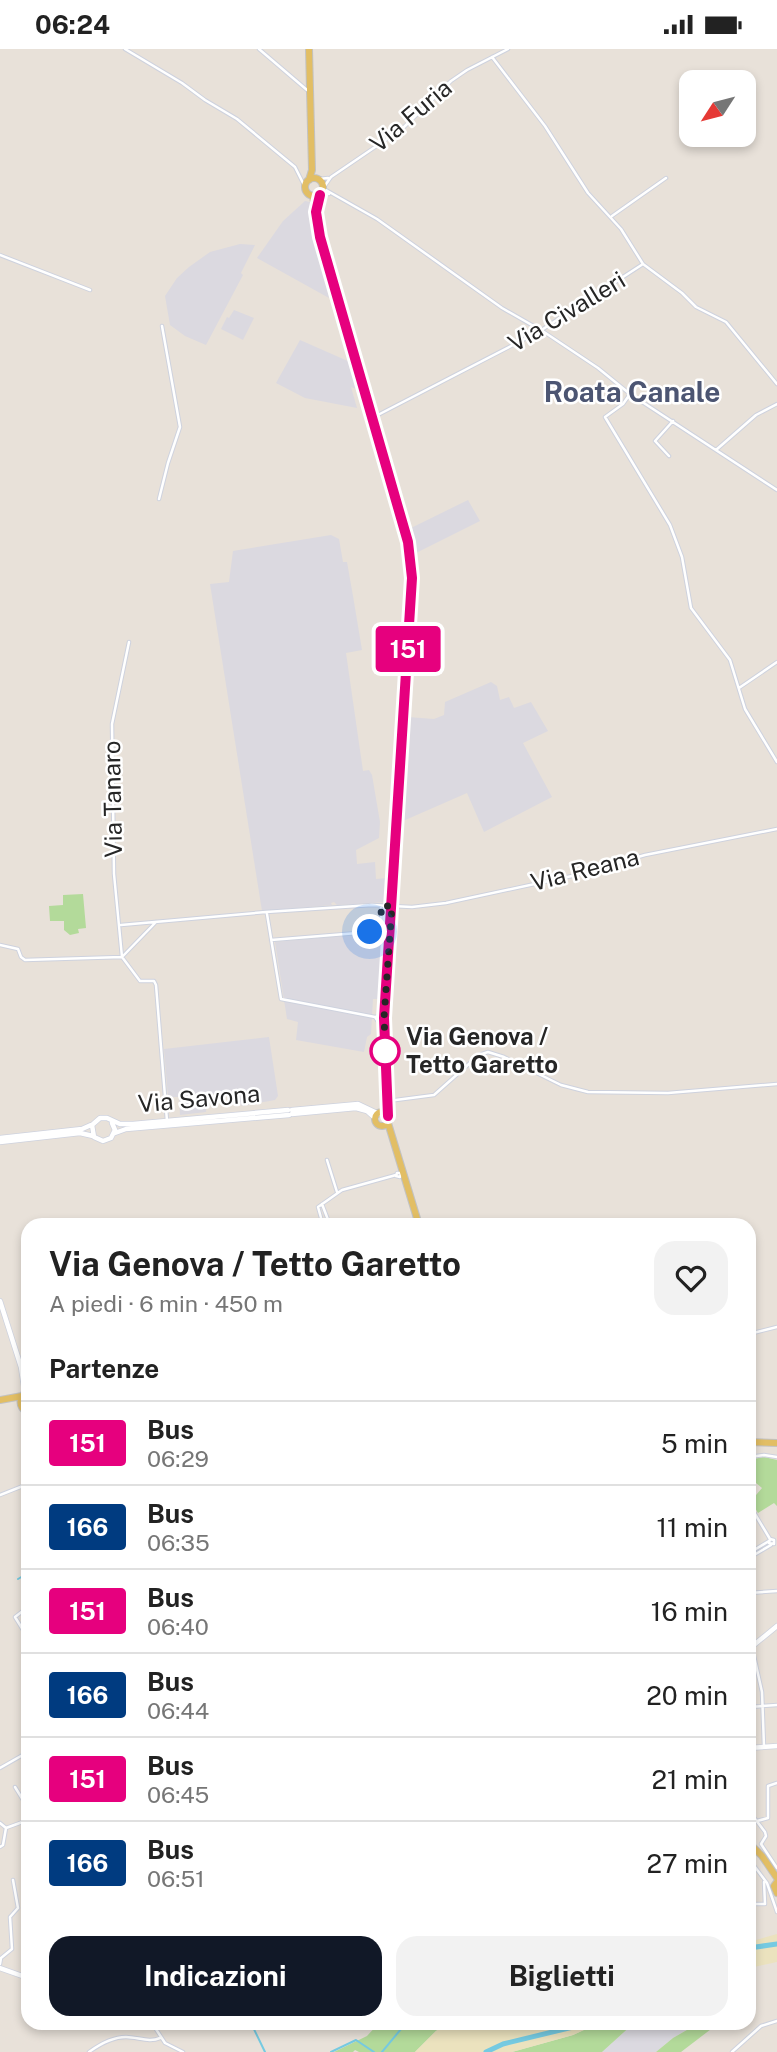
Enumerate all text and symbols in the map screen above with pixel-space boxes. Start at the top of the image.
text: 06:24 [35,9,110,40]
north arrow [679,70,756,147]
map controls [679,70,756,147]
street label: Via Furia [364,73,457,157]
street label: Via Civalleri [503,265,630,357]
district label: Roata Canale [544,375,720,408]
line badge: 151 [368,626,448,672]
text: 151 [390,635,426,663]
street label: Via Tanaro [97,740,127,858]
street label: Via Reana [528,842,642,896]
your location [352,914,387,949]
place label: Via Genova / Tetto Garetto [406,1022,558,1078]
marker: Via Genova / Tetto Garetto [370,1036,400,1066]
street label: Via Savona [137,1079,261,1117]
button: heart [654,1241,728,1315]
text: Via Genova / Tetto Garetto [49,1245,461,1283]
text: A piedi · 6 min · 450 m [49,1290,283,1317]
text: Partenze [49,1353,159,1384]
text: Bus [147,1414,194,1445]
text: 5 min [661,1428,728,1459]
text: 151 [69,1429,106,1457]
text: 06:29 [147,1445,209,1472]
text: Bus [147,1498,194,1529]
text: 11 min [656,1512,728,1543]
text: 166 [67,1513,108,1541]
text: 06:35 [147,1529,210,1556]
text: Bus [147,1582,194,1613]
text: 16 min [651,1596,728,1627]
text: 151 [69,1597,106,1625]
text: 06:40 [147,1613,209,1640]
text: Bus [147,1666,194,1697]
text: 20 min [646,1680,728,1711]
text: 166 [67,1681,108,1709]
text: 06:44 [147,1697,209,1724]
text: Bus [147,1750,194,1781]
text: 21 min [652,1764,728,1795]
text: 151 [69,1765,106,1793]
text: 06:45 [147,1781,209,1808]
text: Bus [147,1834,194,1865]
text: 27 min [646,1848,728,1879]
text: 166 [67,1849,108,1877]
text: 06:51 [147,1865,205,1892]
button: Indicazioni [49,1936,382,2016]
button: Biglietti [396,1936,728,2016]

